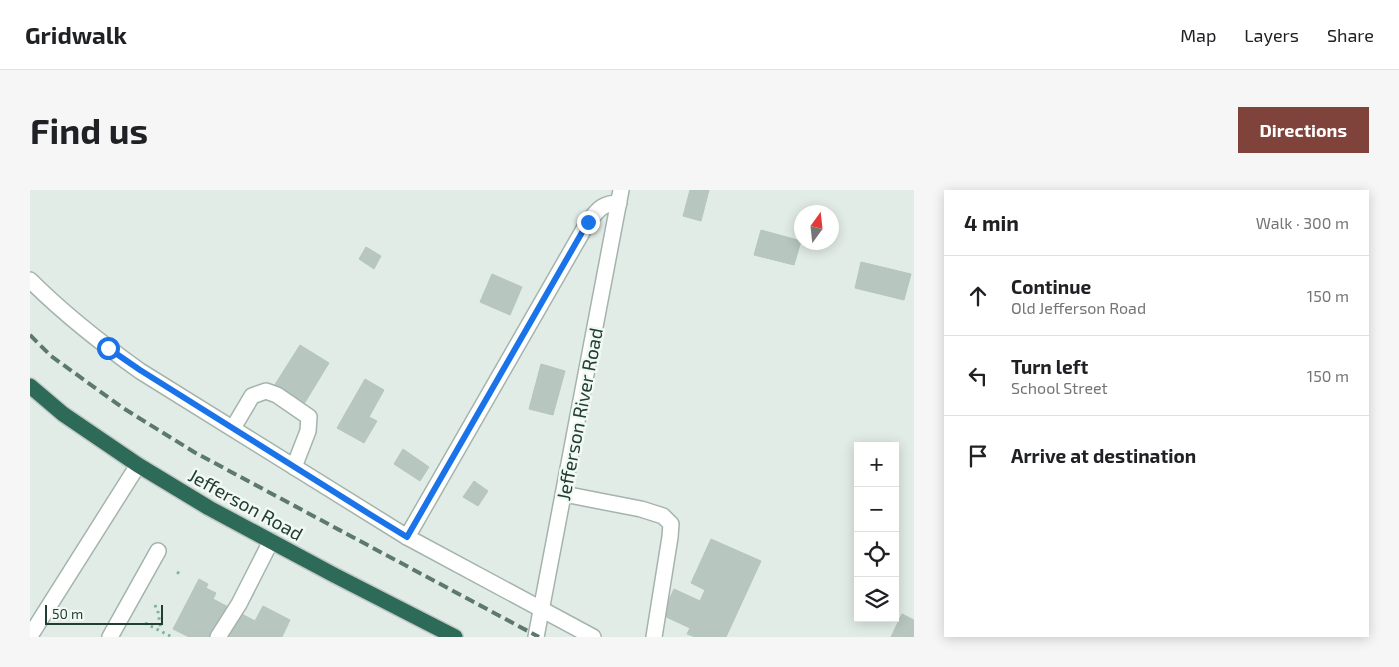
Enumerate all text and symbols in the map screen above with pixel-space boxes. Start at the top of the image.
text: Gridwalk [25,20,127,49]
text: Map [1180,24,1216,46]
text: Layers [1244,24,1299,46]
text: Share [1327,24,1374,46]
button: Directions [1238,107,1369,153]
text: Find us [30,109,148,151]
north arrow [794,205,839,250]
text: 4 min [964,210,1019,235]
route end [577,211,600,234]
text: Walk · 300 m [1256,213,1349,232]
text: Continue [1011,275,1091,298]
icon: ahead [964,282,992,310]
text: 150 m [1307,286,1349,305]
text: Old Jefferson Road [1011,298,1146,317]
street label: Jefferson River Road [551,326,607,502]
route start [97,337,120,360]
text: Turn left [1011,355,1088,378]
icon: left [964,362,992,390]
text: 150 m [1307,366,1349,385]
text: School Street [1011,378,1108,397]
map controls [854,442,899,622]
button: + [854,442,899,487]
icon: arrive [964,442,992,470]
text: Arrive at destination [1011,444,1196,467]
street label: Jefferson Road [185,463,307,545]
button: − [854,487,899,532]
button: locate [854,532,899,577]
button: layers [854,577,899,622]
scale bar [45,602,162,625]
text: 50 m [52,605,83,622]

